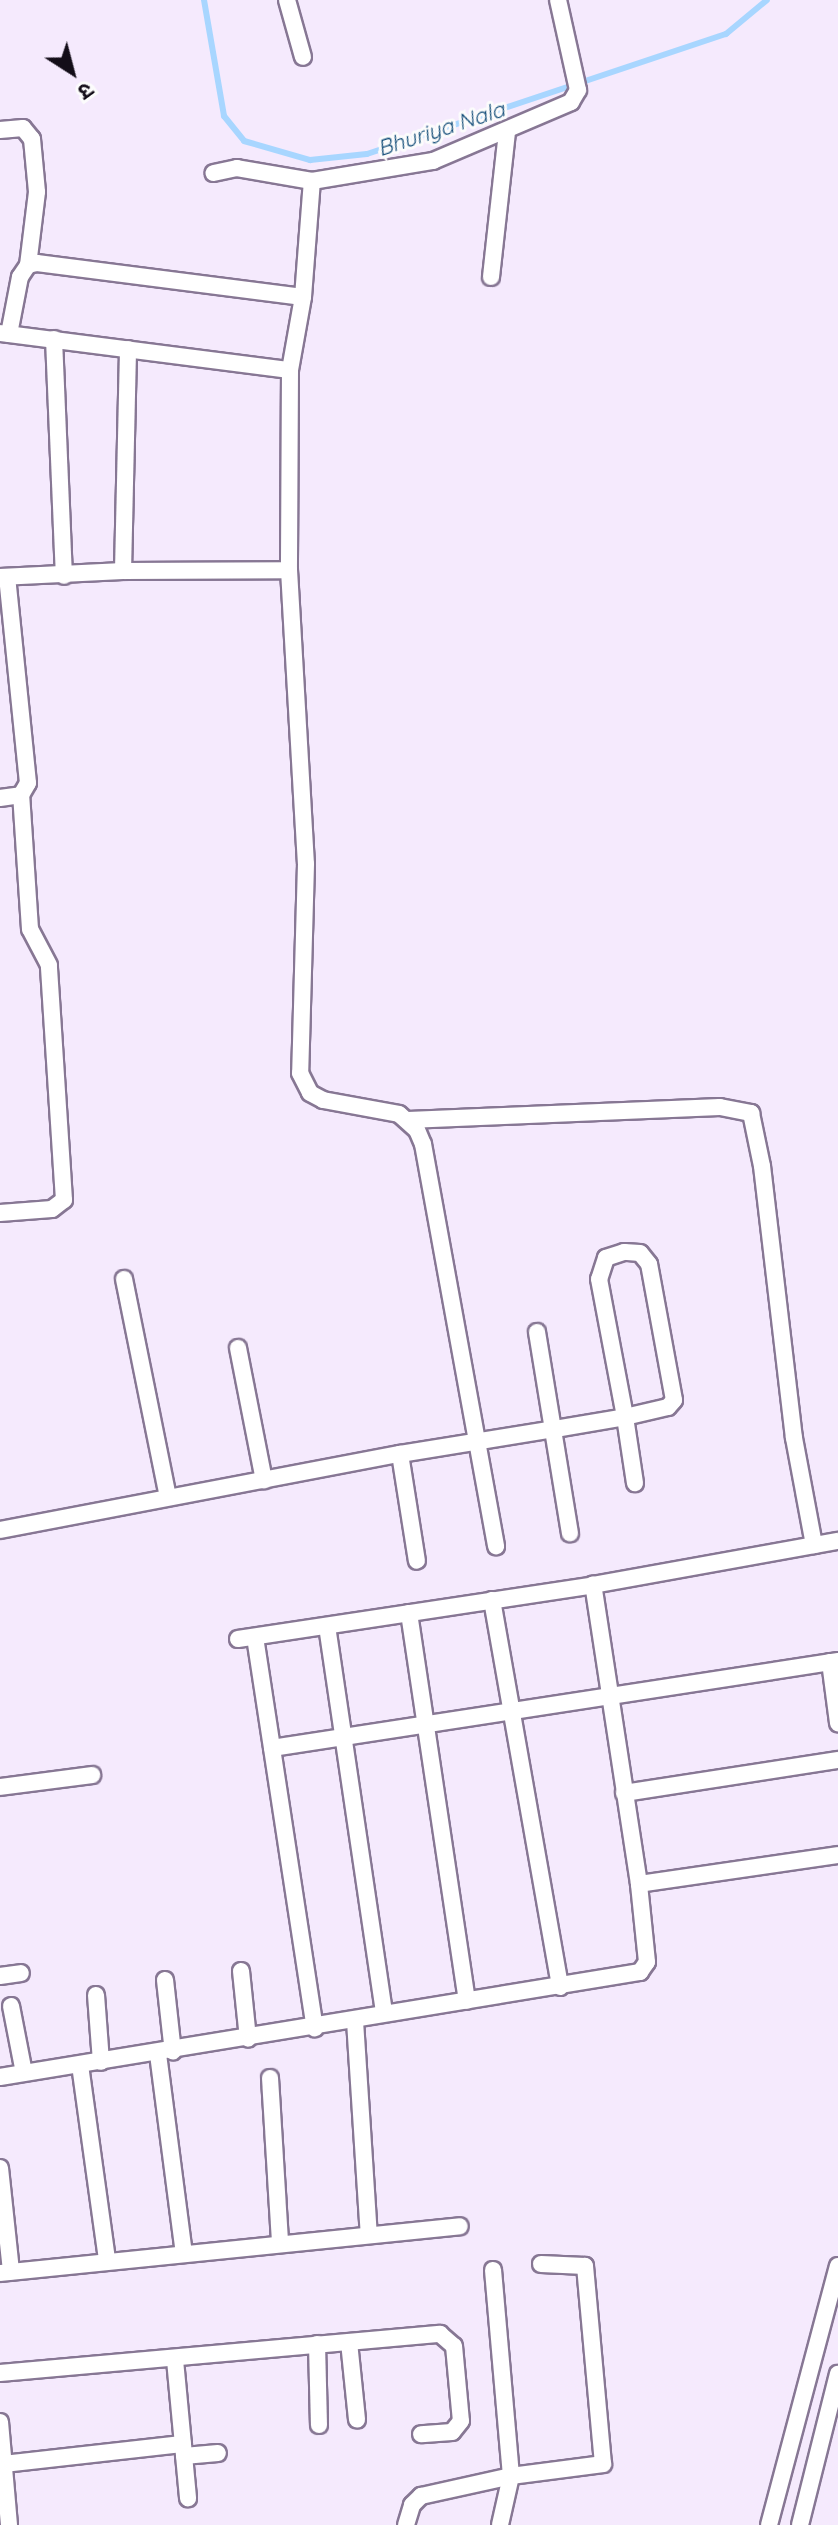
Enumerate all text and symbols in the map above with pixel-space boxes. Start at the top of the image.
north arrow [32,32,112,112]
text: उ [73,76,100,107]
water label: Bhuriya Nala [374,96,508,162]

